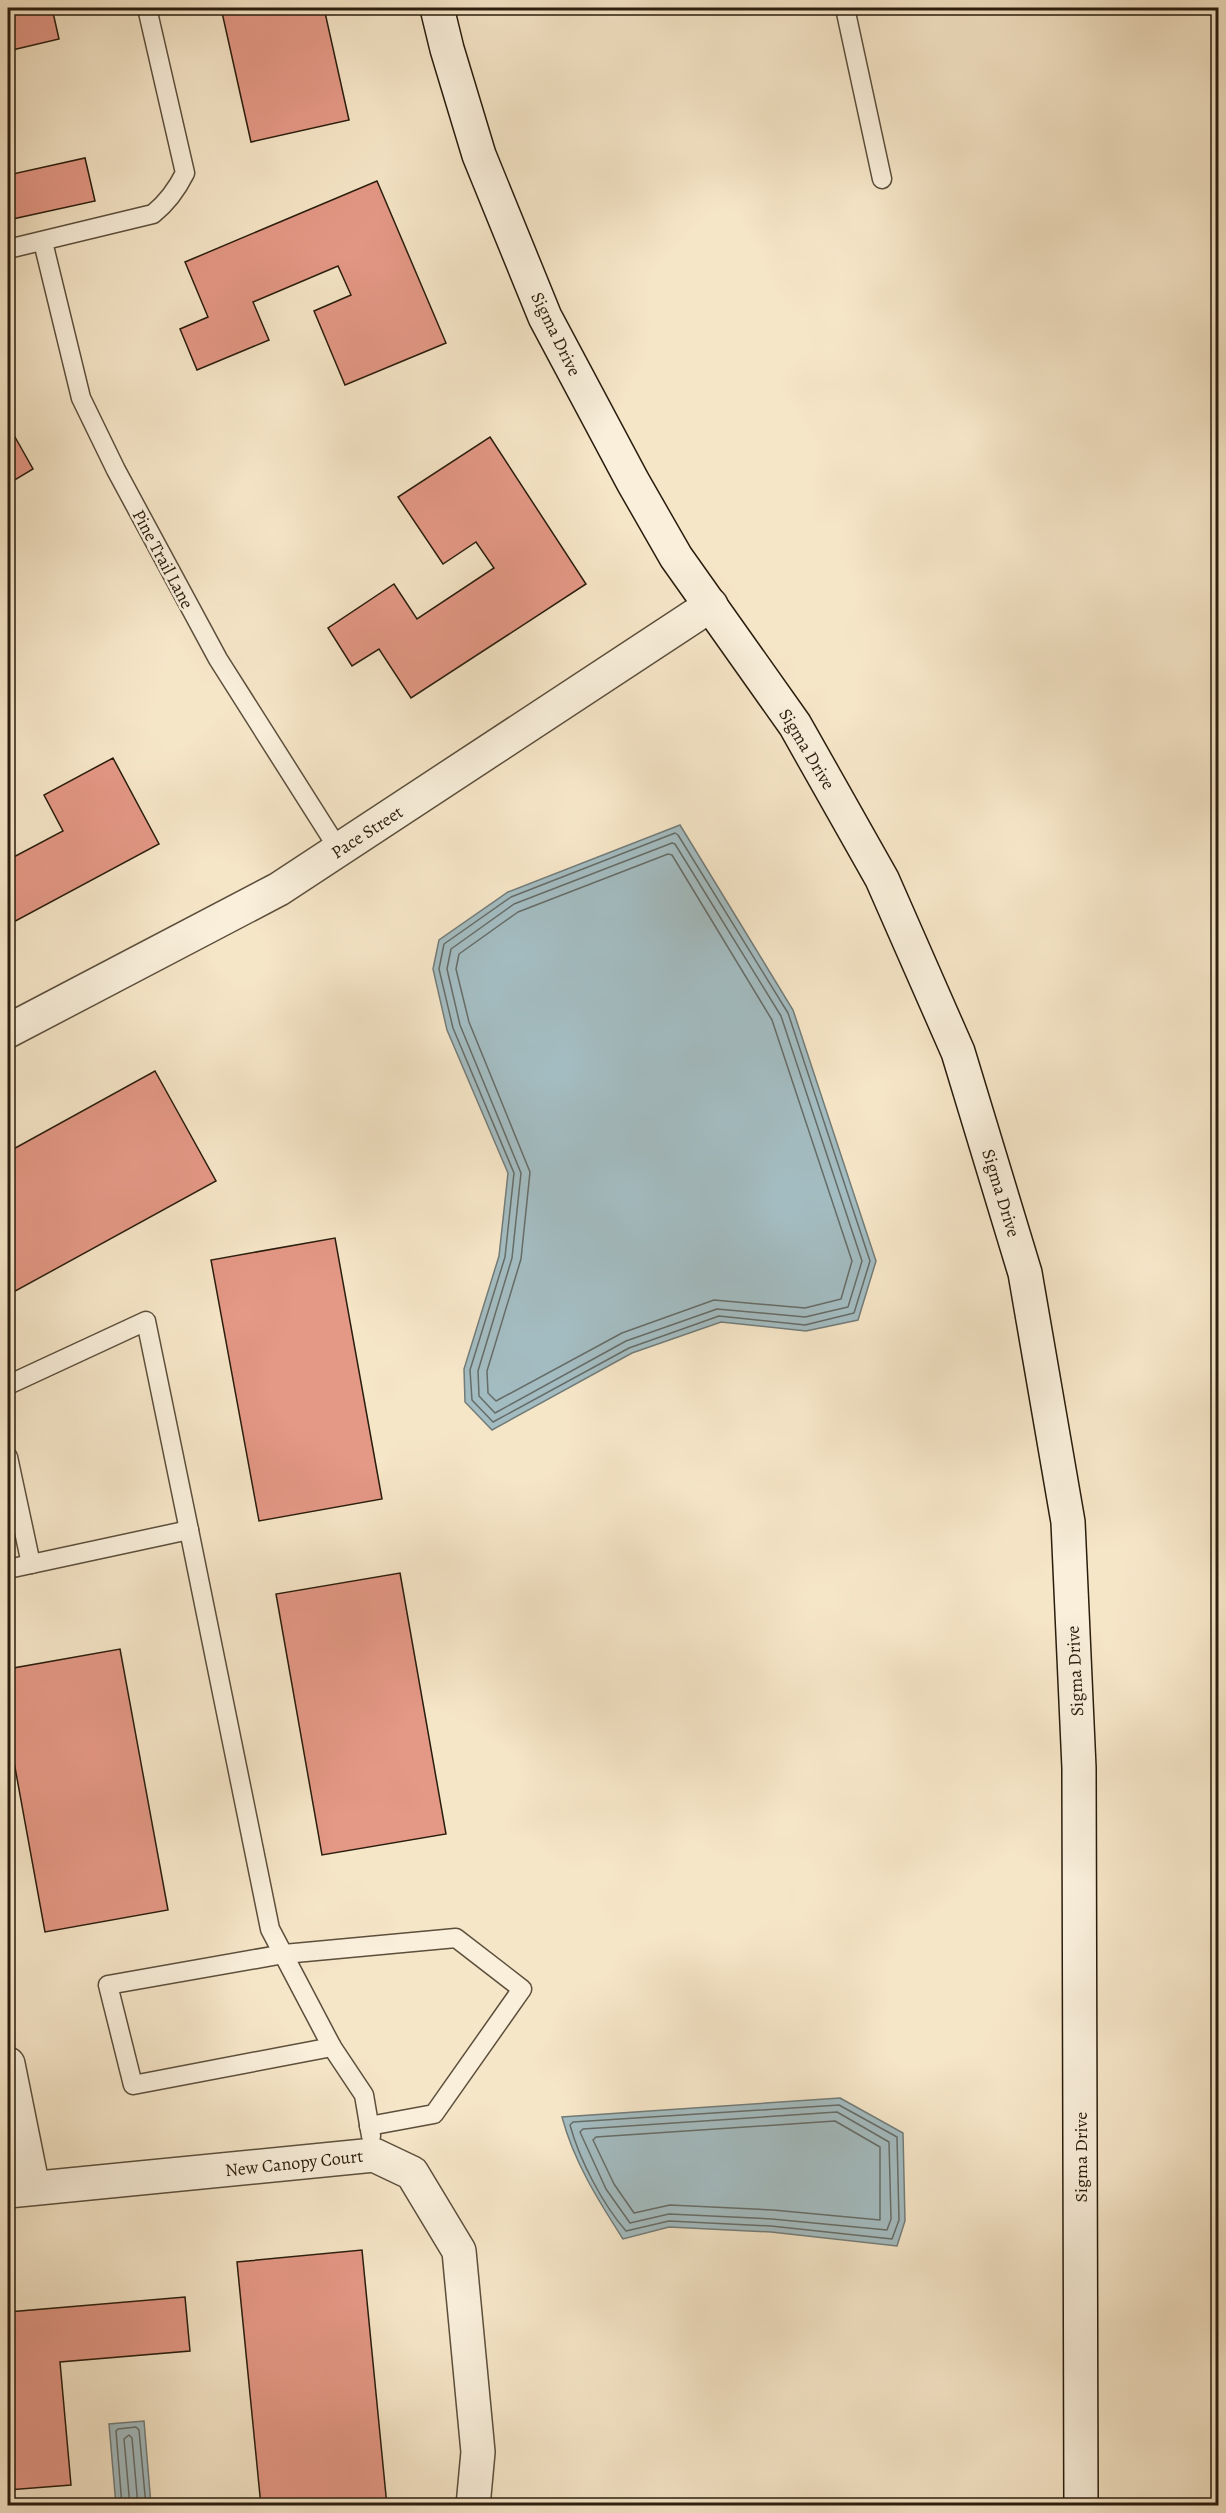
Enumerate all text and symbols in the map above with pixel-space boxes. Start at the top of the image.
street label: Sigma Drive [525,288,587,380]
street label: Pine Trail Lane [127,505,199,613]
street label: Sigma Drive [773,704,841,794]
street label: Pace Street [326,800,408,864]
street label: Sigma Drive [976,1146,1026,1240]
street label: Sigma Drive [1061,1625,1089,1717]
street label: Sigma Drive [1069,2112,1093,2202]
street label: New Canopy Court [224,2144,364,2182]

